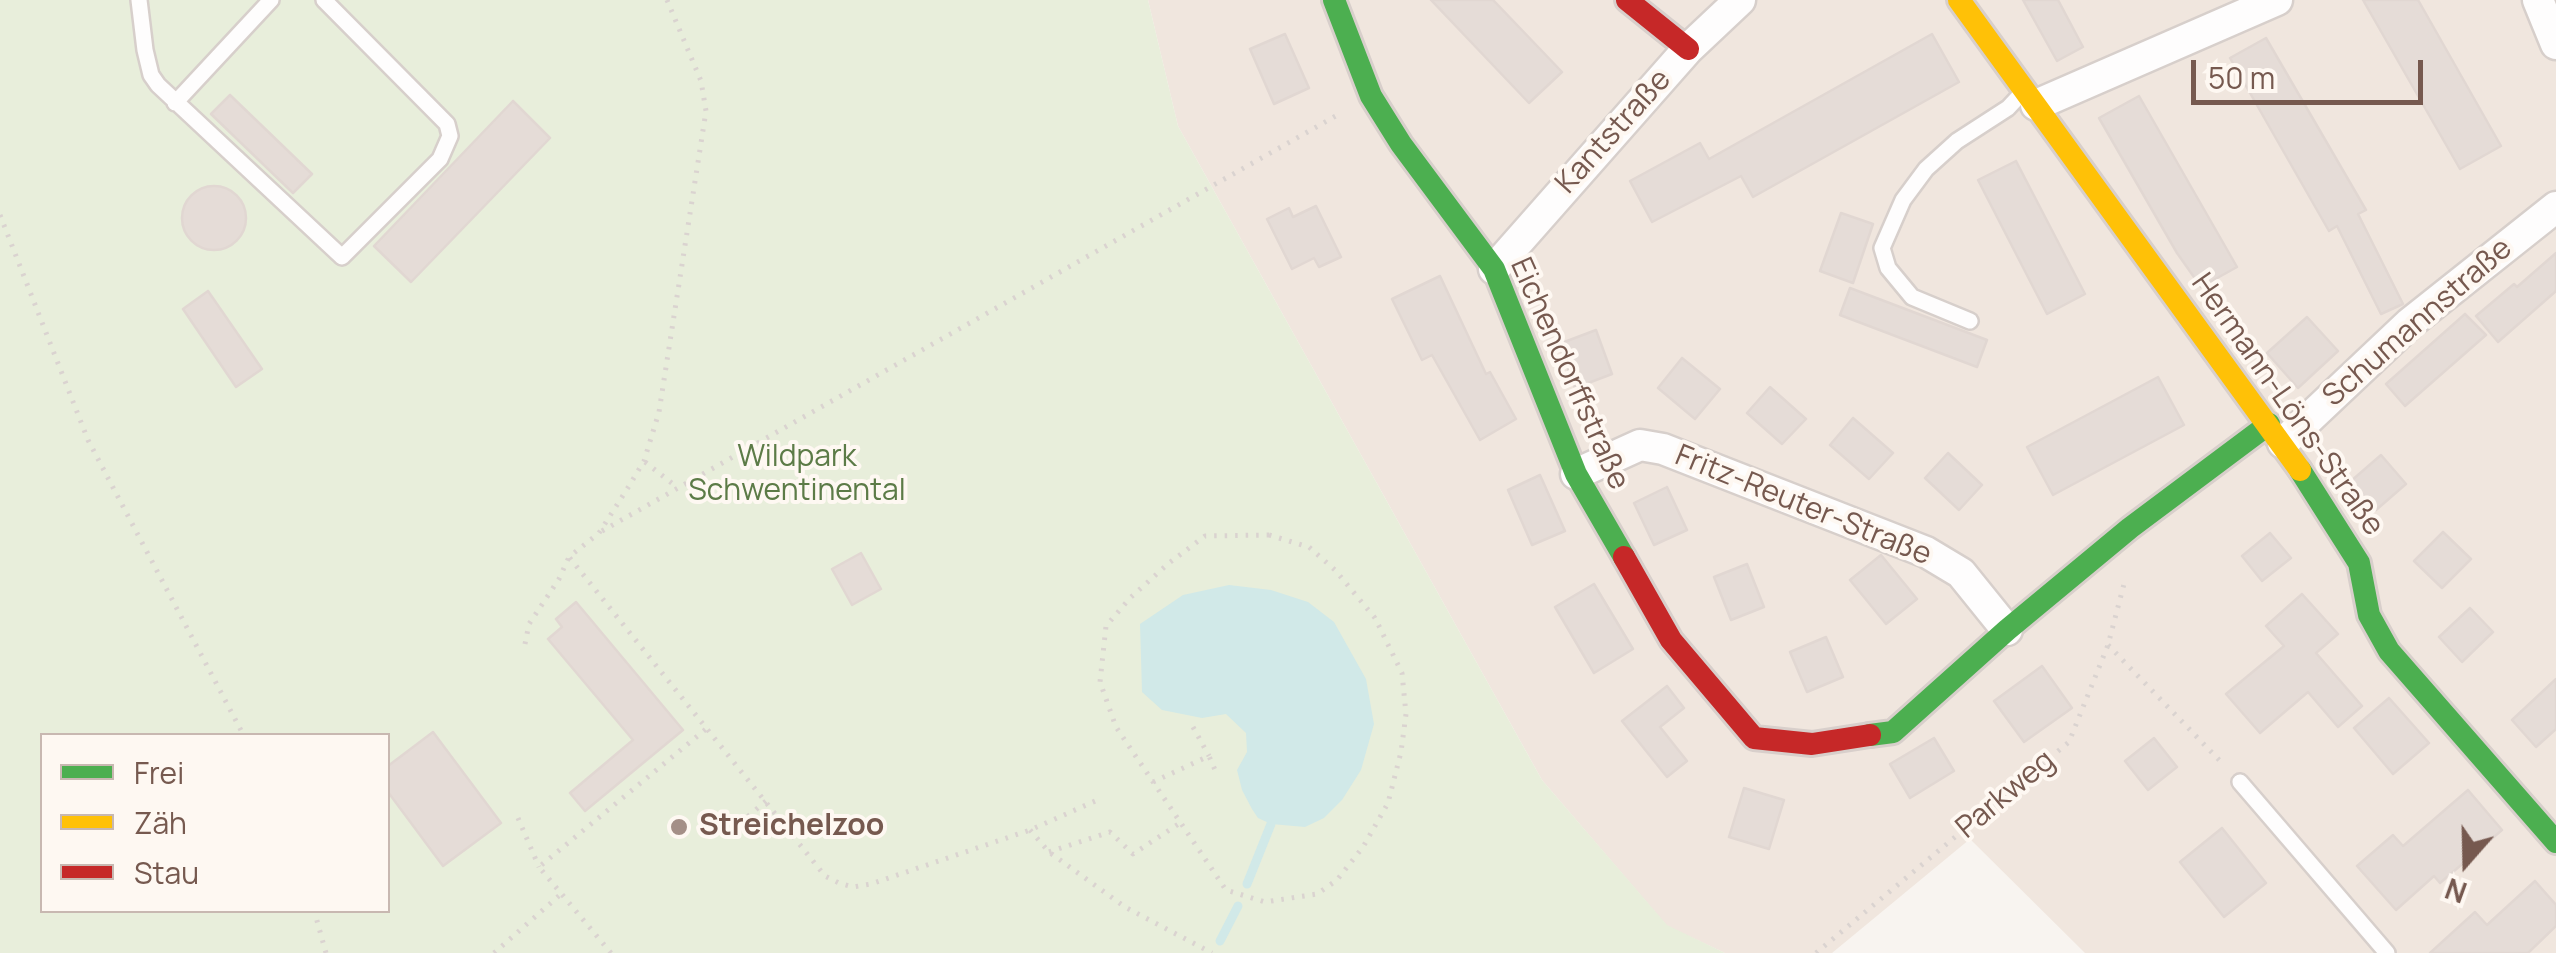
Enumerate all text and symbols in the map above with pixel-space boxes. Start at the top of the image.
scale bar [2196,40,2428,102]
text: 50 m [2208,57,2275,98]
street label: Kantstraße [1549,63,1679,201]
street label: Schumannstraße [2316,231,2520,415]
street label: Eichendorffstraße [1502,253,1636,495]
street label: Hermann-Löns-Straße [2183,267,2391,543]
street label: Fritz-Reuter-Straße [1670,438,1936,574]
park label: Wildpark Schwentinental [688,440,906,510]
legend [40,733,390,913]
street label: Parkweg [1949,743,2063,847]
text: Frei [134,752,184,793]
text: Zäh [134,802,187,843]
place label: Streichelzoo [699,809,884,845]
north arrow [2416,813,2516,913]
marker: Streichelzoo [668,816,690,838]
text: Stau [134,852,199,893]
text: N [2440,870,2472,912]

